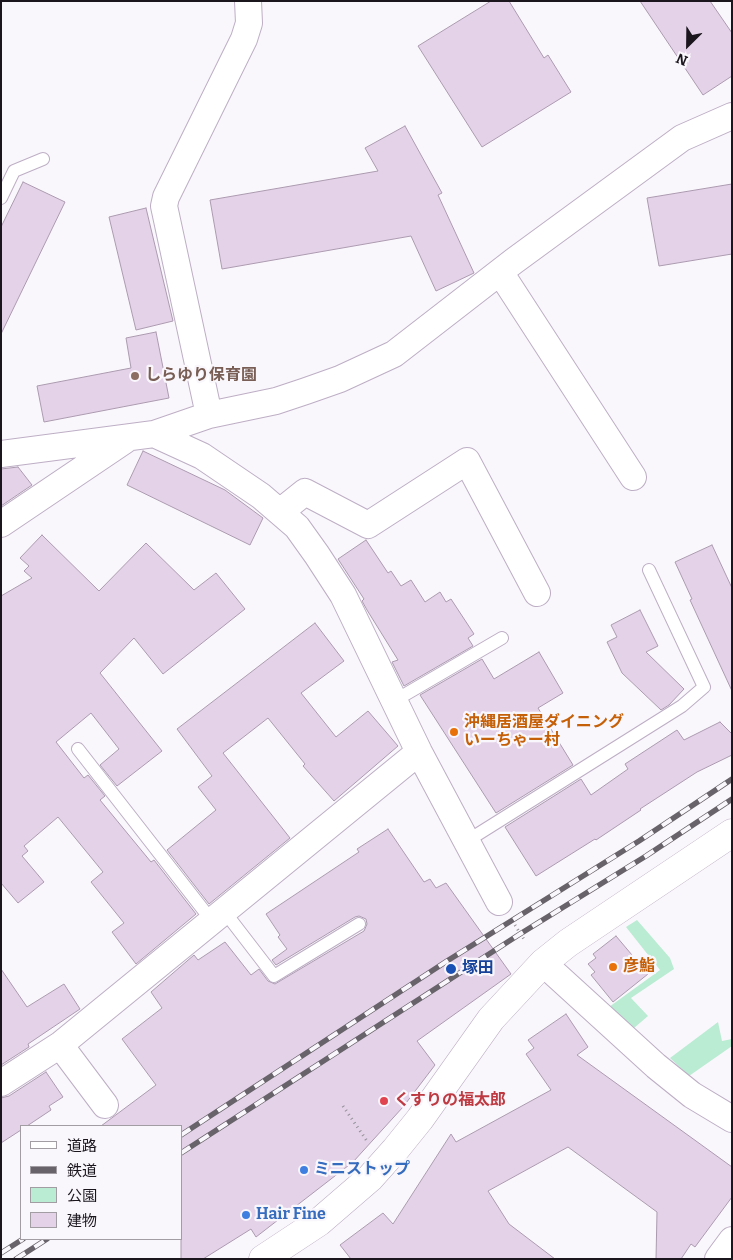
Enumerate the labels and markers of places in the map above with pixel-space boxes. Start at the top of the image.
place label: しらゆり保育園 [145,366,257,386]
marker: しらゆり保育園 [129,370,141,382]
place label: 沖縄居酒屋ダイニング いーちゃー村 [464,713,624,751]
marker: 沖縄居酒屋ダイニング いーちゃー村 [448,726,460,738]
place label: 彦鮨 [623,957,655,977]
place label: 塚田 [462,959,494,979]
marker: 彦鮨 [607,961,619,973]
marker: 塚田 [444,962,458,976]
place label: くすりの福太郎 [394,1091,506,1111]
marker: くすりの福太郎 [378,1095,390,1107]
place label: ミニストップ [314,1160,410,1180]
marker: ミニストップ [298,1164,310,1176]
place label: Hair Fine [256,1205,326,1225]
marker: Hair Fine [240,1209,252,1221]

